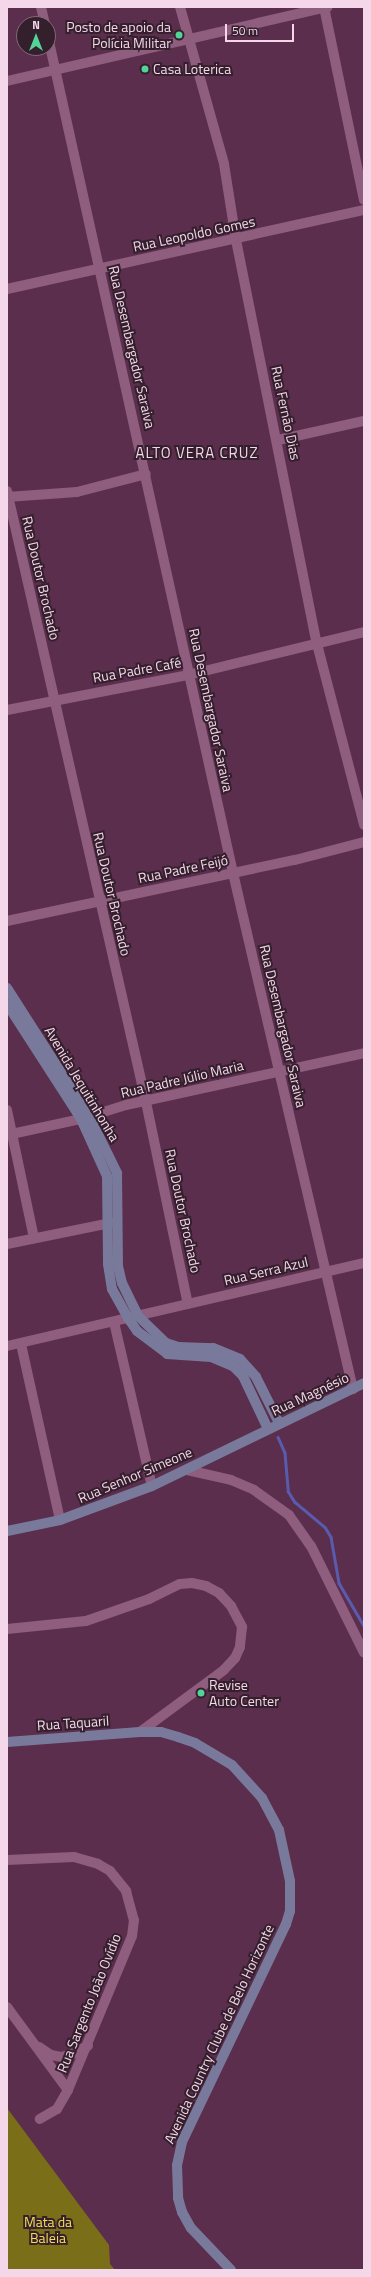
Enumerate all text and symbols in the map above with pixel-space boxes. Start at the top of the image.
north arrow [16,16,56,56]
scale bar [227,16,296,42]
text: N [32,17,40,33]
place label: Posto de apoio da Polícia Militar [66,19,171,52]
text: 50 m [232,21,258,40]
marker: Posto de apoio da Polícia Militar [174,30,184,40]
place label: Casa Loterica [153,61,231,77]
marker: Casa Loterica [140,64,150,74]
street label: Rua Leopoldo Gomes [131,213,257,255]
street label: Rua Desembargador Saraiva [105,264,159,430]
street label: Rua Fernão Dias [268,364,304,462]
district label: ALTO VERA CRUZ [136,444,258,462]
street label: Rua Doutor Brochado [19,515,63,641]
street label: Rua Desembargador Saraiva [185,627,237,793]
street label: Rua Padre Café [91,654,183,686]
street label: Rua Doutor Brochado [90,831,134,957]
street label: Rua Padre Feijó [137,851,229,887]
street label: Rua Desembargador Saraiva [256,943,310,1109]
street label: Avenida Jequitinhonha [41,1023,123,1145]
street label: Rua Padre Júlio Maria [119,1057,245,1101]
street label: Rua Doutor Brochado [162,1147,204,1275]
street label: Rua Serra Azul [222,1253,310,1289]
street label: Rua Magnésio [269,1369,351,1419]
street label: Rua Senhor Simeone [75,1443,195,1507]
place label: Revise Auto Center [209,1677,279,1710]
marker: Revise Auto Center [196,1688,206,1698]
street label: Rua Taquaril [36,1712,110,1734]
street label: Avenida Country Clube de Belo Horizonte [161,1922,277,2146]
street label: Rua Sargento João Ovídio [53,1931,125,2075]
park label: Mata da Baleia [24,2214,72,2246]

